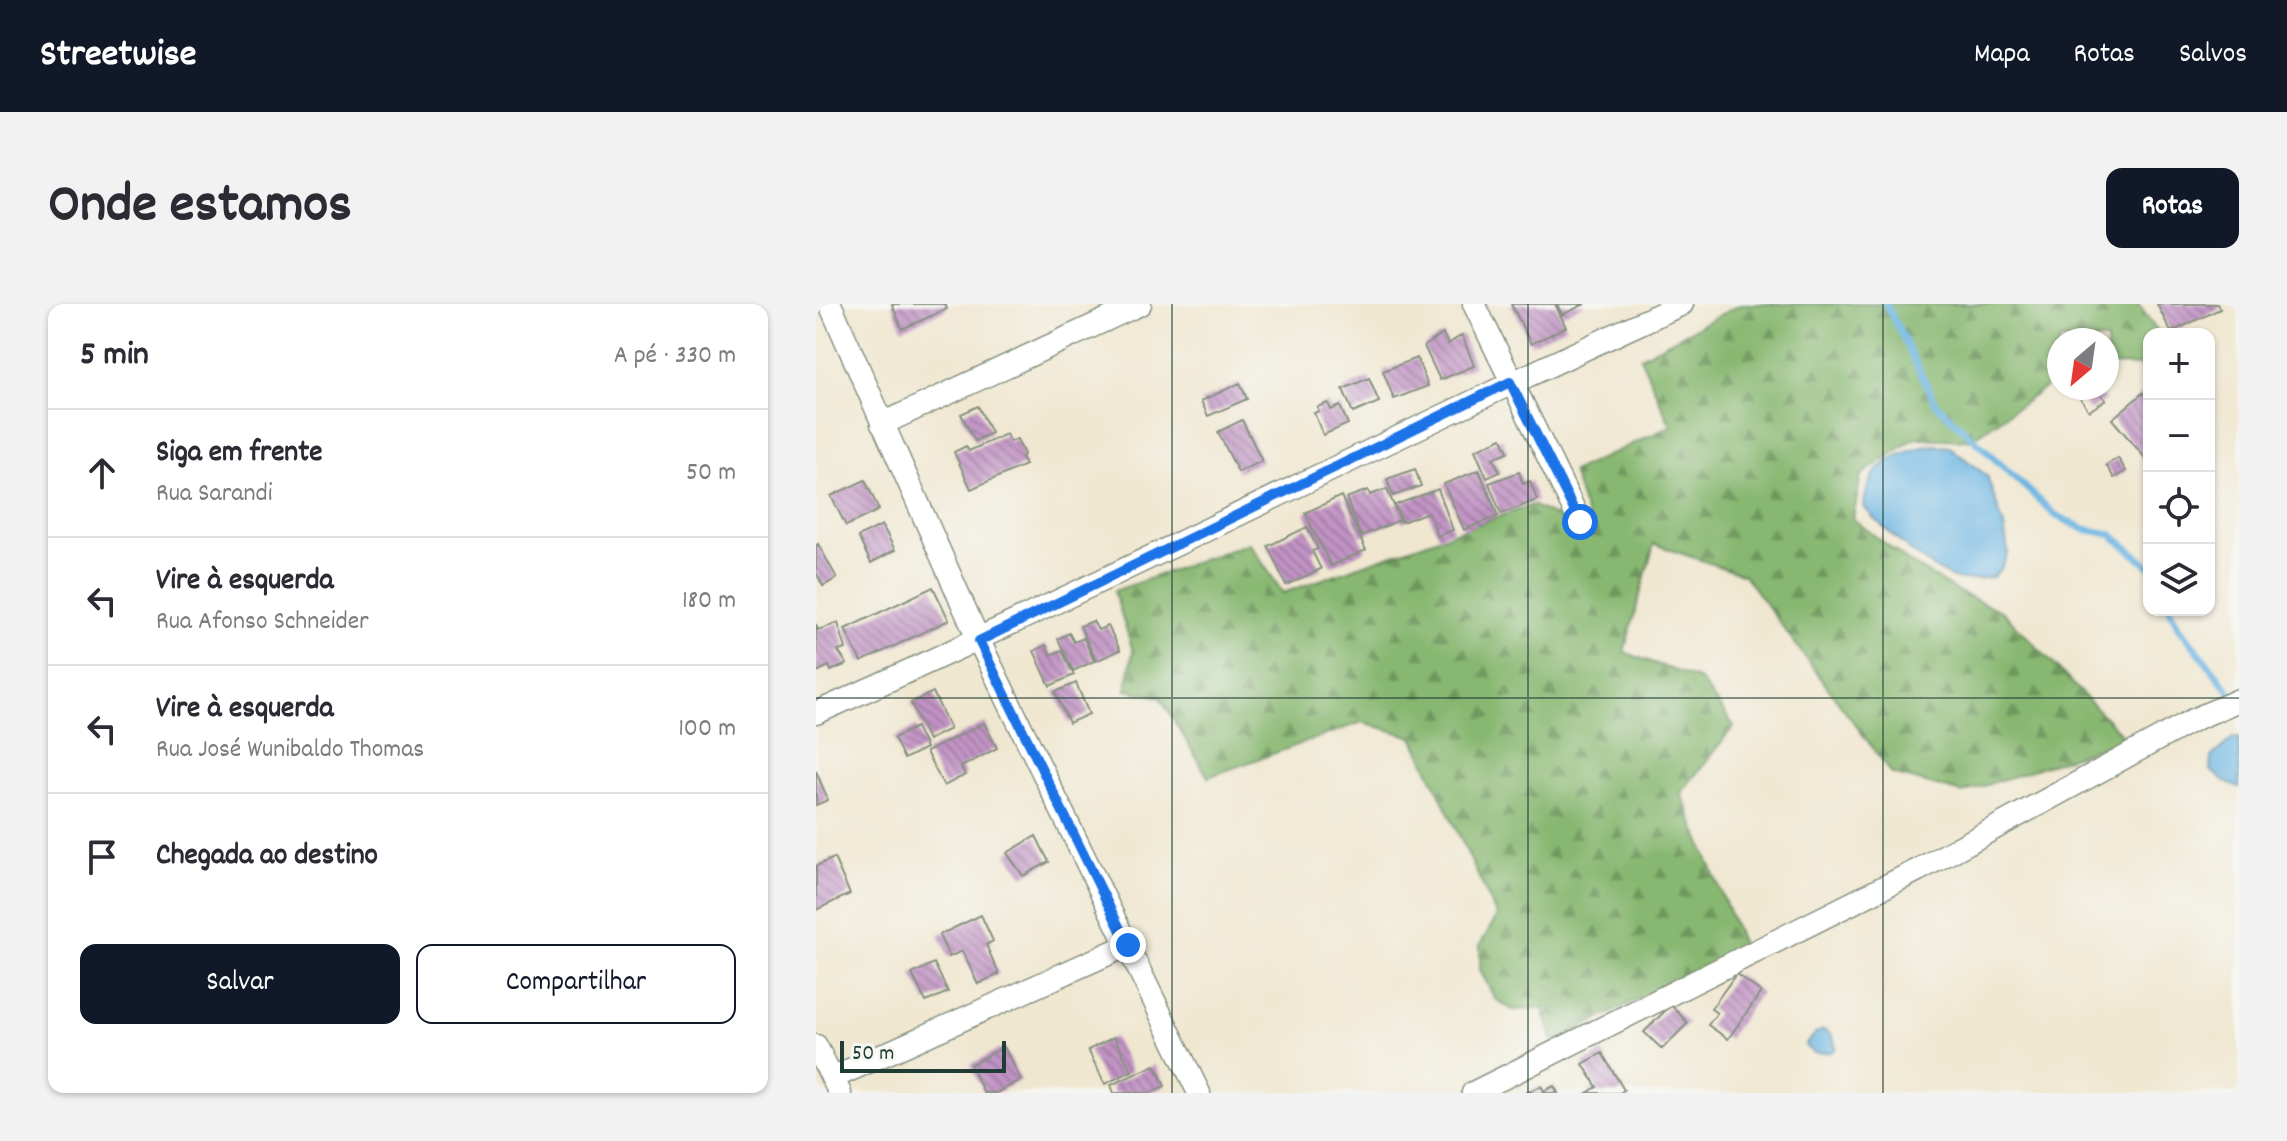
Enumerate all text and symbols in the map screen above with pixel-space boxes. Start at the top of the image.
text: Streetwise [40,29,197,84]
text: Mapa [1974,36,2030,76]
text: Rotas [2074,36,2135,76]
text: Salvos [2179,36,2247,76]
text: Onde estamos [48,168,352,248]
button: Rotas [2106,168,2239,248]
north arrow [2047,328,2119,400]
map controls [2143,328,2215,616]
button: + [2143,328,2215,400]
text: 5 min [80,332,149,381]
text: A pé · 330 m [614,338,736,375]
button: − [2143,400,2215,472]
text: Siga em frente [156,433,323,476]
icon: ahead [80,451,124,495]
text: 50 m [686,455,736,492]
button: locate [2143,472,2215,544]
text: Rua Sarandi [156,476,272,513]
route start [1562,504,1598,540]
button: layers [2143,544,2215,616]
text: Vire à esquerda [156,561,334,604]
icon: left [80,579,124,623]
text: 180 m [682,583,736,620]
text: Rua Afonso Schneider [156,604,369,641]
text: Vire à esquerda [156,689,334,732]
icon: left [80,707,124,751]
text: 100 m [678,711,736,748]
text: Rua José Wunibaldo Thomas [156,732,424,769]
icon: arrive [80,835,124,879]
text: Chegada ao destino [156,836,378,879]
route end [1110,927,1146,963]
button: Salvar [80,944,400,1024]
button: Compartilhar [416,944,736,1024]
scale bar [840,1037,1006,1073]
text: 50 m [852,1039,894,1070]

